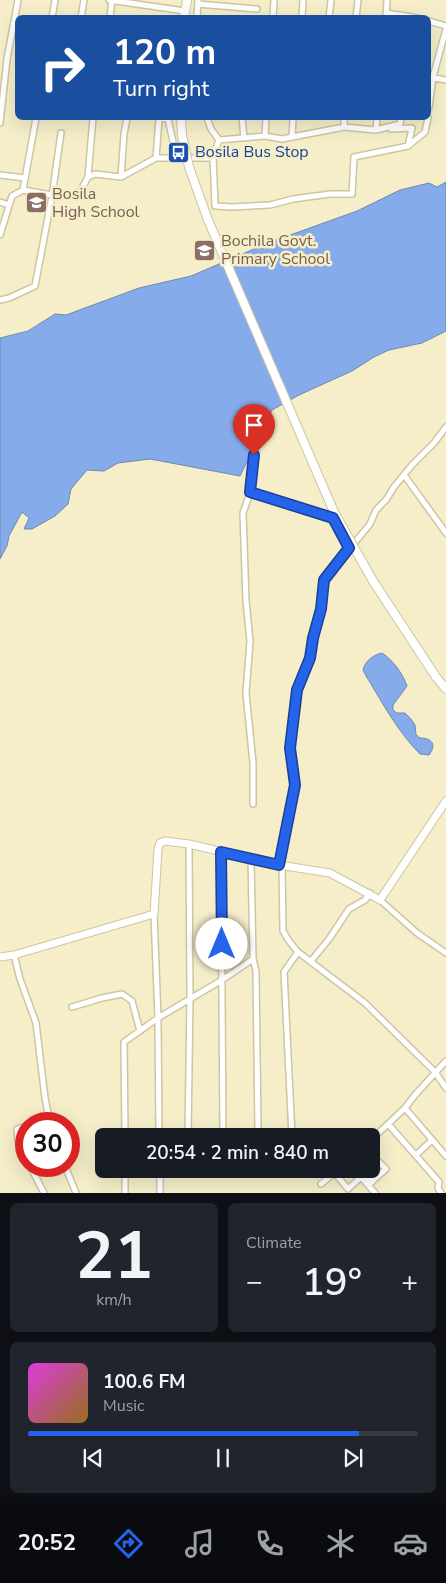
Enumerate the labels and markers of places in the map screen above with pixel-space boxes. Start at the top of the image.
bus stop icon: Bosila Bus Stop [167,140,191,164]
place label: Bosila Bus Stop [195,141,309,163]
place label: Bosila High School [52,183,140,223]
school or university icon: Bosila High School [24,191,48,215]
place label: Bochila Govt. Primary School [221,230,330,270]
school or university icon: Bochila Govt. Primary School [193,238,217,262]
pin [233,404,275,455]

